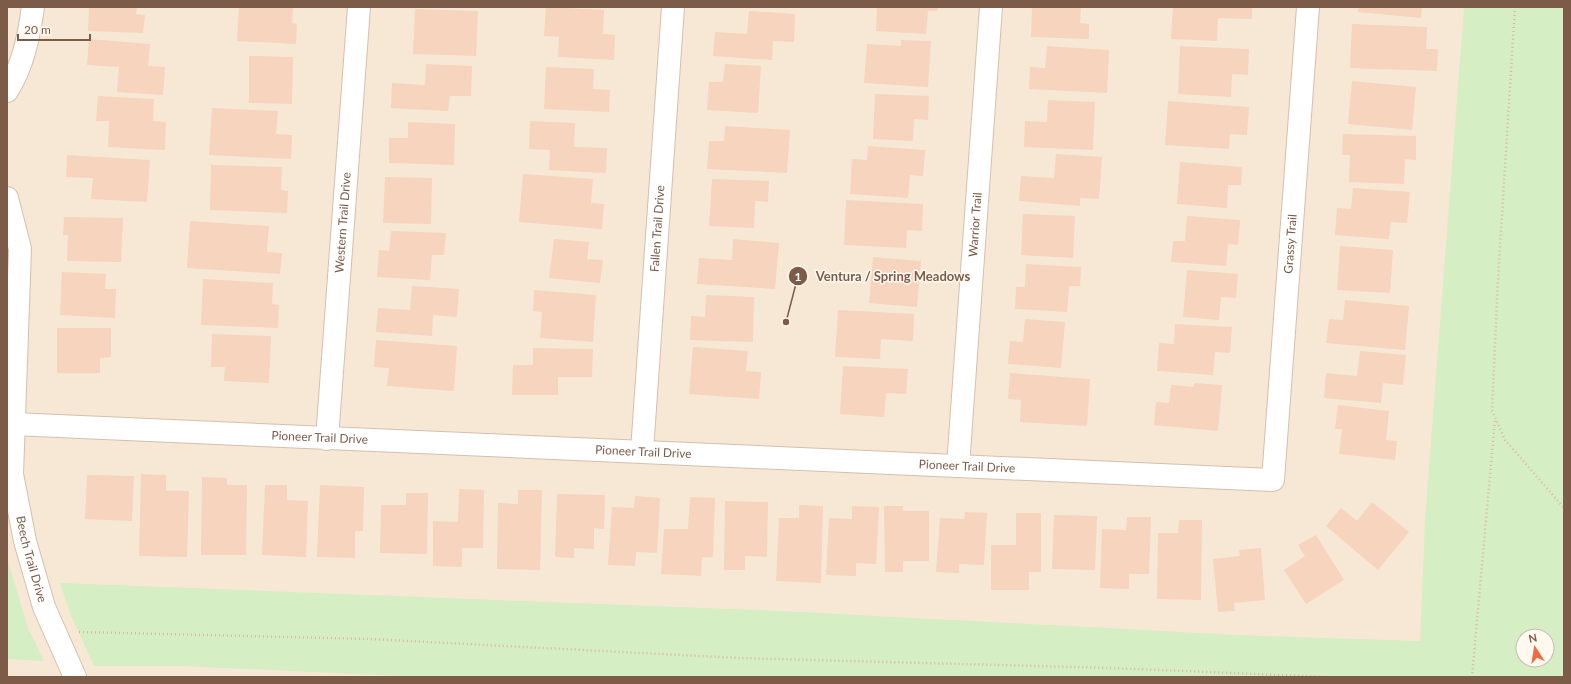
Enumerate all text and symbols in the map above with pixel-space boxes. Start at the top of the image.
scale bar [18,16,90,42]
text: 20 m [24,22,51,37]
street label: Western Trail Drive [331,172,354,274]
street label: Fallen Trail Drive [647,185,668,272]
street label: Warrior Trail [965,192,985,257]
street label: Grassy Trail [1280,214,1300,274]
callout: Ventura / Spring Meadows [788,264,979,289]
text: Ventura / Spring Meadows [815,268,970,284]
text: 1 [795,269,802,284]
street label: Pioneer Trail Drive [271,427,368,447]
street label: Pioneer Trail Drive [595,442,692,461]
street label: Pioneer Trail Drive [918,456,1016,476]
street label: Beech Trail Drive [13,514,50,604]
north arrow [1515,628,1555,668]
text: N [1527,630,1538,645]

